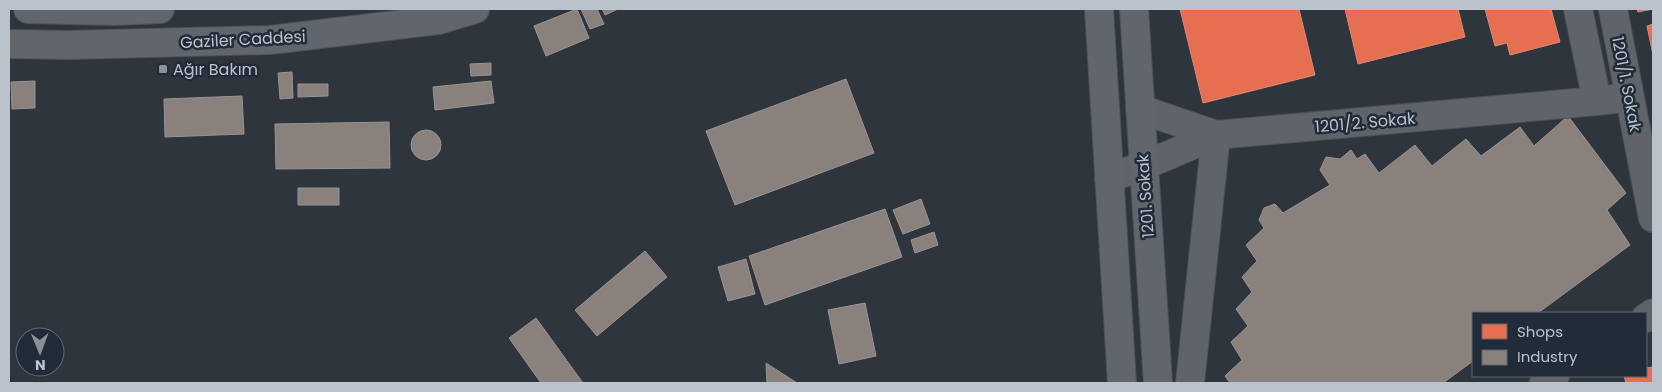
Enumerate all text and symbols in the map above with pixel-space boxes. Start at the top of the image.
street label: Gaziler Caddesi [180,25,306,54]
street label: 1201/1. Sokak [1606,34,1647,135]
place label: Ağır Bakım [173,58,258,81]
marker: Ağır Bakım [157,63,169,75]
street label: 1201/2. Sokak [1314,107,1417,138]
street label: 1201. Sokak [1131,152,1160,239]
legend [1472,312,1647,377]
text: Shops [1517,321,1563,342]
north arrow [15,327,65,377]
text: Industry [1517,346,1578,367]
text: N [35,355,46,375]

